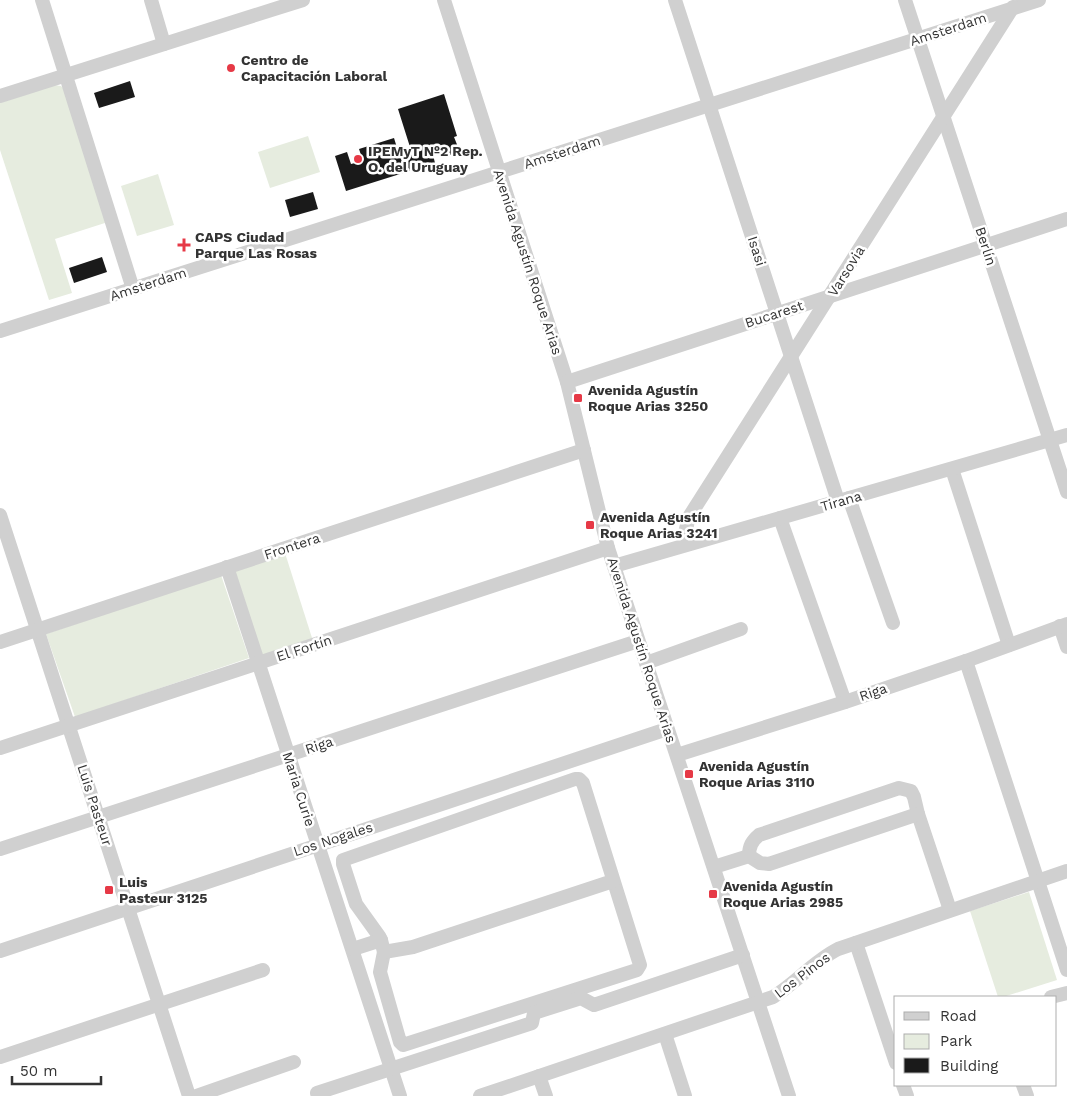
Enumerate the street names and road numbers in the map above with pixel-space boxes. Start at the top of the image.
street label: Amsterdam [908,9,988,49]
street label: Amsterdam [522,132,602,172]
street label: Avenida Agustín Roque Arias [490,167,566,357]
street label: Berlín [972,225,1000,267]
street label: Isasi [745,234,769,268]
street label: Varsovia [824,243,868,299]
street label: Amsterdam [108,264,188,304]
street label: Bucarest [743,297,805,331]
street label: Tirana [819,488,863,514]
street label: Frontera [262,529,322,563]
street label: Avenida Agustín Roque Arias [604,555,680,745]
street label: El Fortín [274,632,334,664]
street label: Riga [857,680,889,704]
street label: Riga [303,733,335,757]
street label: Maria Curie [279,750,319,828]
street label: Luis Pasteur [74,762,116,848]
street label: Los Nogales [291,819,375,859]
street label: Los Pinos [771,949,833,1001]

